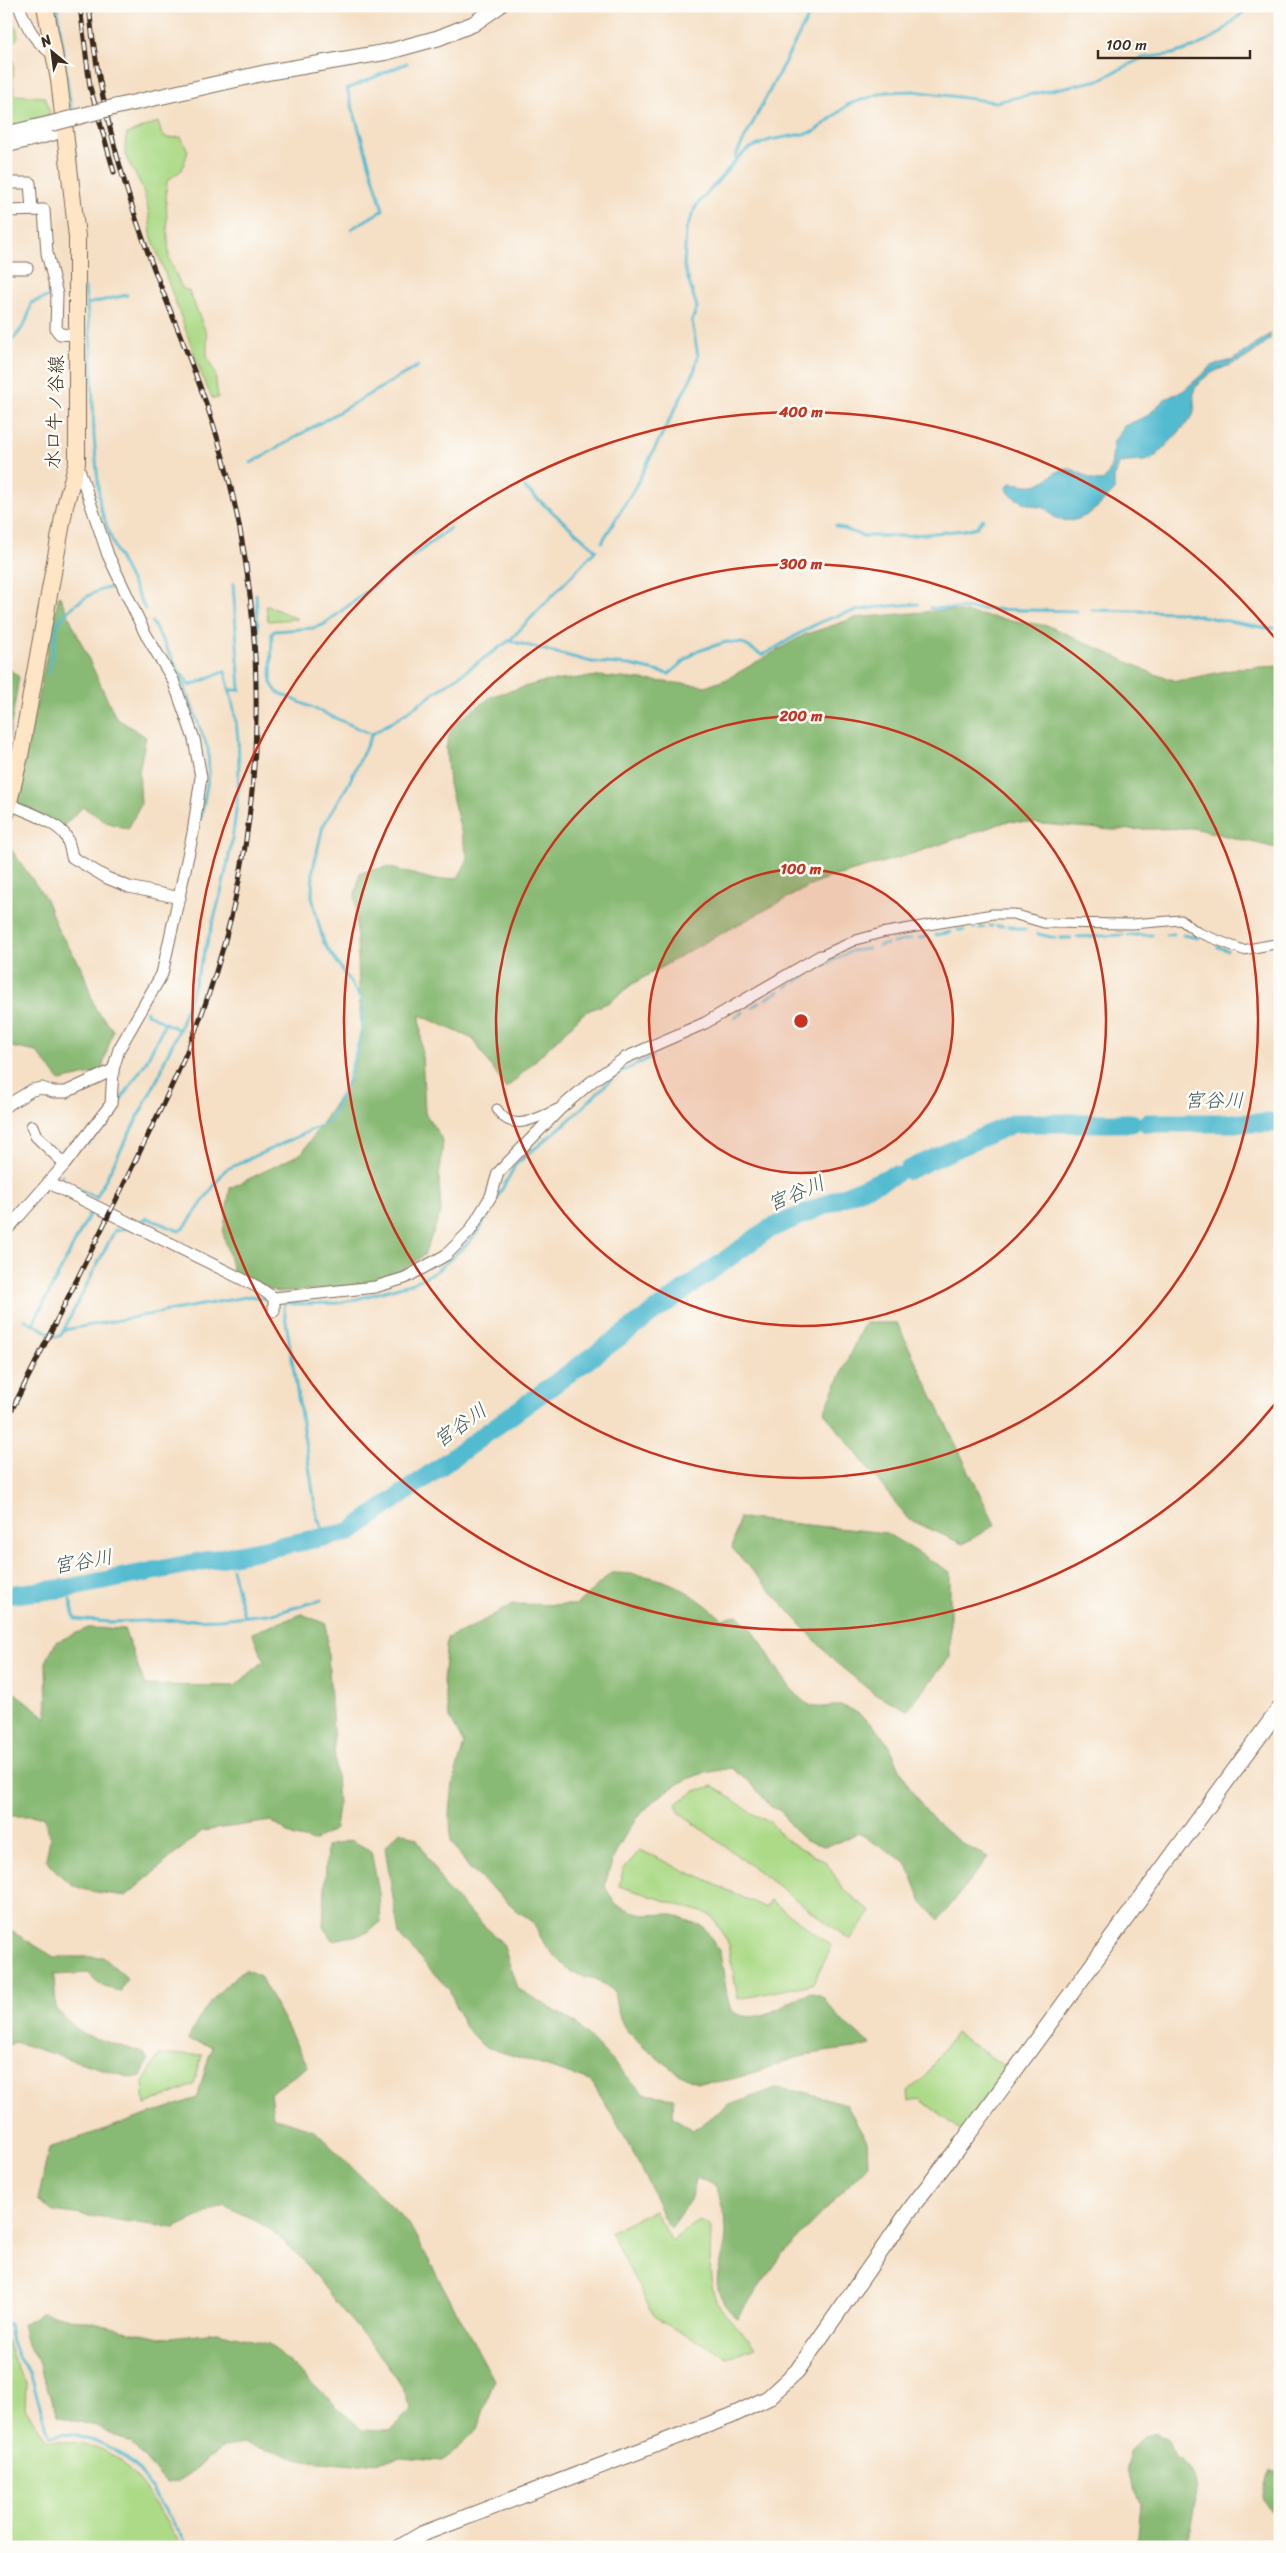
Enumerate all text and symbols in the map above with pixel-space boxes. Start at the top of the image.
north arrow [28,28,78,78]
text: N [35,28,57,55]
scale bar [1098,28,1251,60]
text: 100 m [1106,32,1147,58]
street label: 水口牛ノ谷線 [36,354,73,470]
text: 400 m [778,399,823,425]
text: 300 m [779,551,823,577]
text: 200 m [778,703,823,729]
text: 100 m [781,856,822,882]
centre of rings [792,1012,810,1030]
water label: 宮谷川 [1184,1083,1244,1118]
water label: 宮谷川 [762,1166,831,1221]
water label: 宮谷川 [426,1394,495,1457]
water label: 宮谷川 [51,1539,116,1584]

